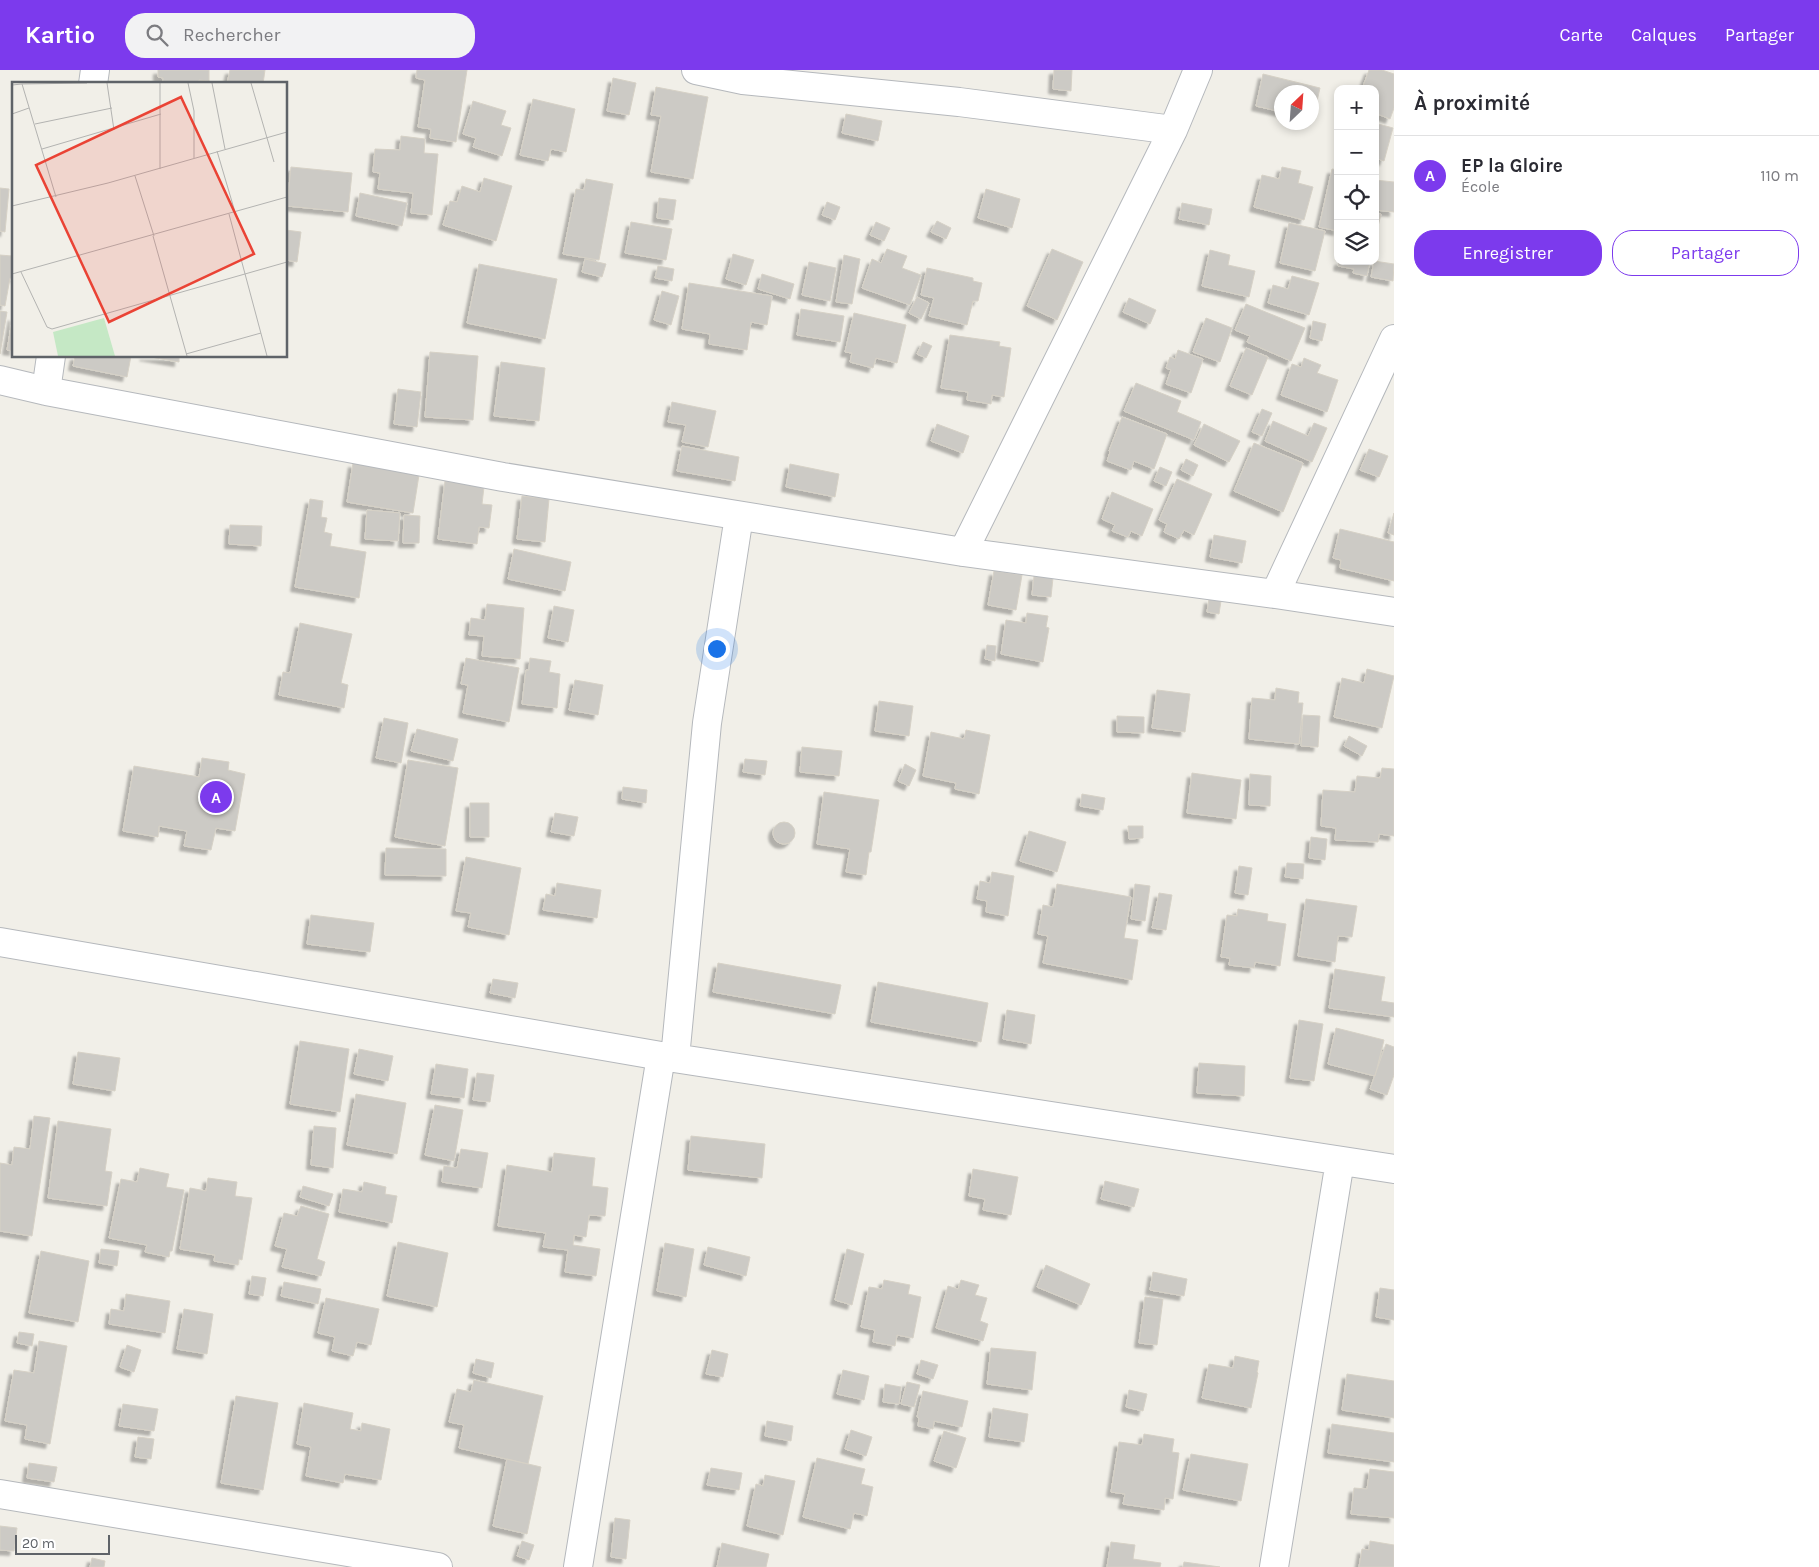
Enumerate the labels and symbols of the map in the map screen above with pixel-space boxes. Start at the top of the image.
inset map [12,82,288,358]
north arrow [1274,85,1319,130]
your location [704,636,730,662]
pin: A [200,778,232,816]
scale bar [15,1532,110,1555]

